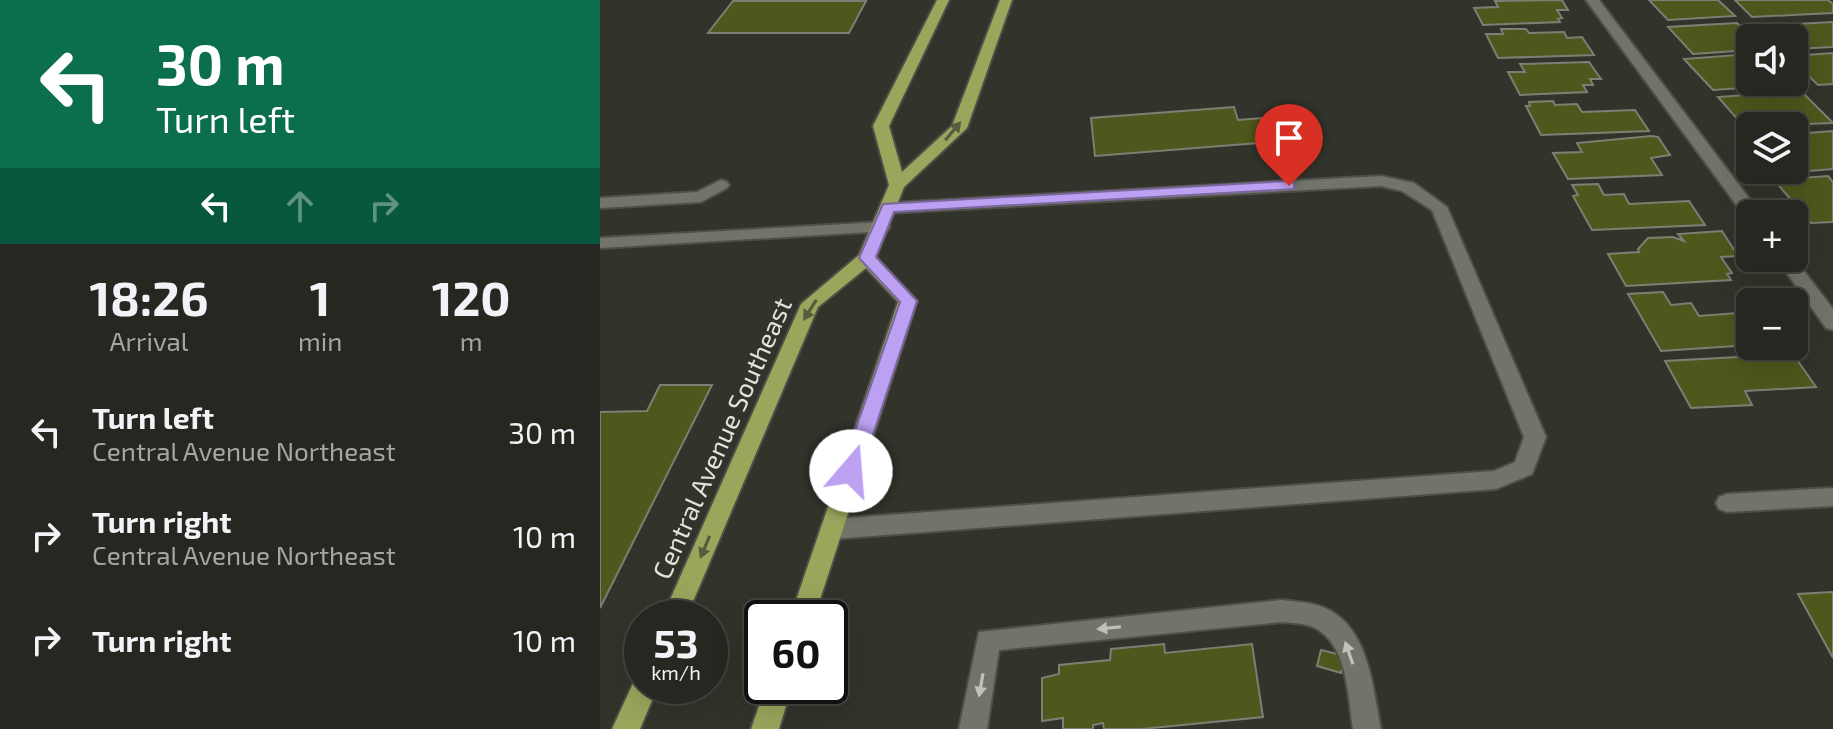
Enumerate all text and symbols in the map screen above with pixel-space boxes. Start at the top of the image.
map controls [1736,24,1808,360]
button: sound [1736,24,1808,96]
text: 30 m [156,29,285,96]
icon: left [24,32,128,136]
text: Turn left [156,97,295,140]
pin [1255,104,1323,186]
button: layers [1736,112,1808,184]
icon: arrive [1267,116,1311,160]
one-way arrow [945,121,962,142]
icon: left [194,184,238,228]
icon: ahead [278,184,322,228]
icon: right [362,184,406,228]
button: + [1736,200,1808,272]
text: 18:26 [89,268,209,326]
text: 1 [310,268,330,326]
text: 120 [432,268,511,326]
button: − [1736,288,1808,360]
street label: Central Avenue Southeast [645,293,797,583]
one-way arrow [803,299,818,320]
text: Arrival [109,325,189,356]
text: min [298,325,342,356]
text: m [460,325,483,356]
text: Turn left [92,399,214,435]
icon: left [24,410,68,454]
text: 30 m [508,414,576,450]
position arrow [809,429,893,513]
text: Central Avenue Northeast [92,435,396,466]
text: Turn right [92,503,232,539]
icon: right [24,514,68,558]
text: 10 m [513,518,576,554]
one-way arrow [698,535,711,559]
text: Central Avenue Northeast [92,539,396,570]
speed limit sign: 60 [744,600,848,704]
icon: right [24,618,68,662]
text: 53 [654,618,698,666]
text: Turn right [92,622,232,658]
text: 10 m [513,622,576,658]
one-way arrow [1096,622,1121,635]
one-way arrow [1342,641,1354,665]
text: km/h [651,660,701,684]
one-way arrow [974,672,986,697]

